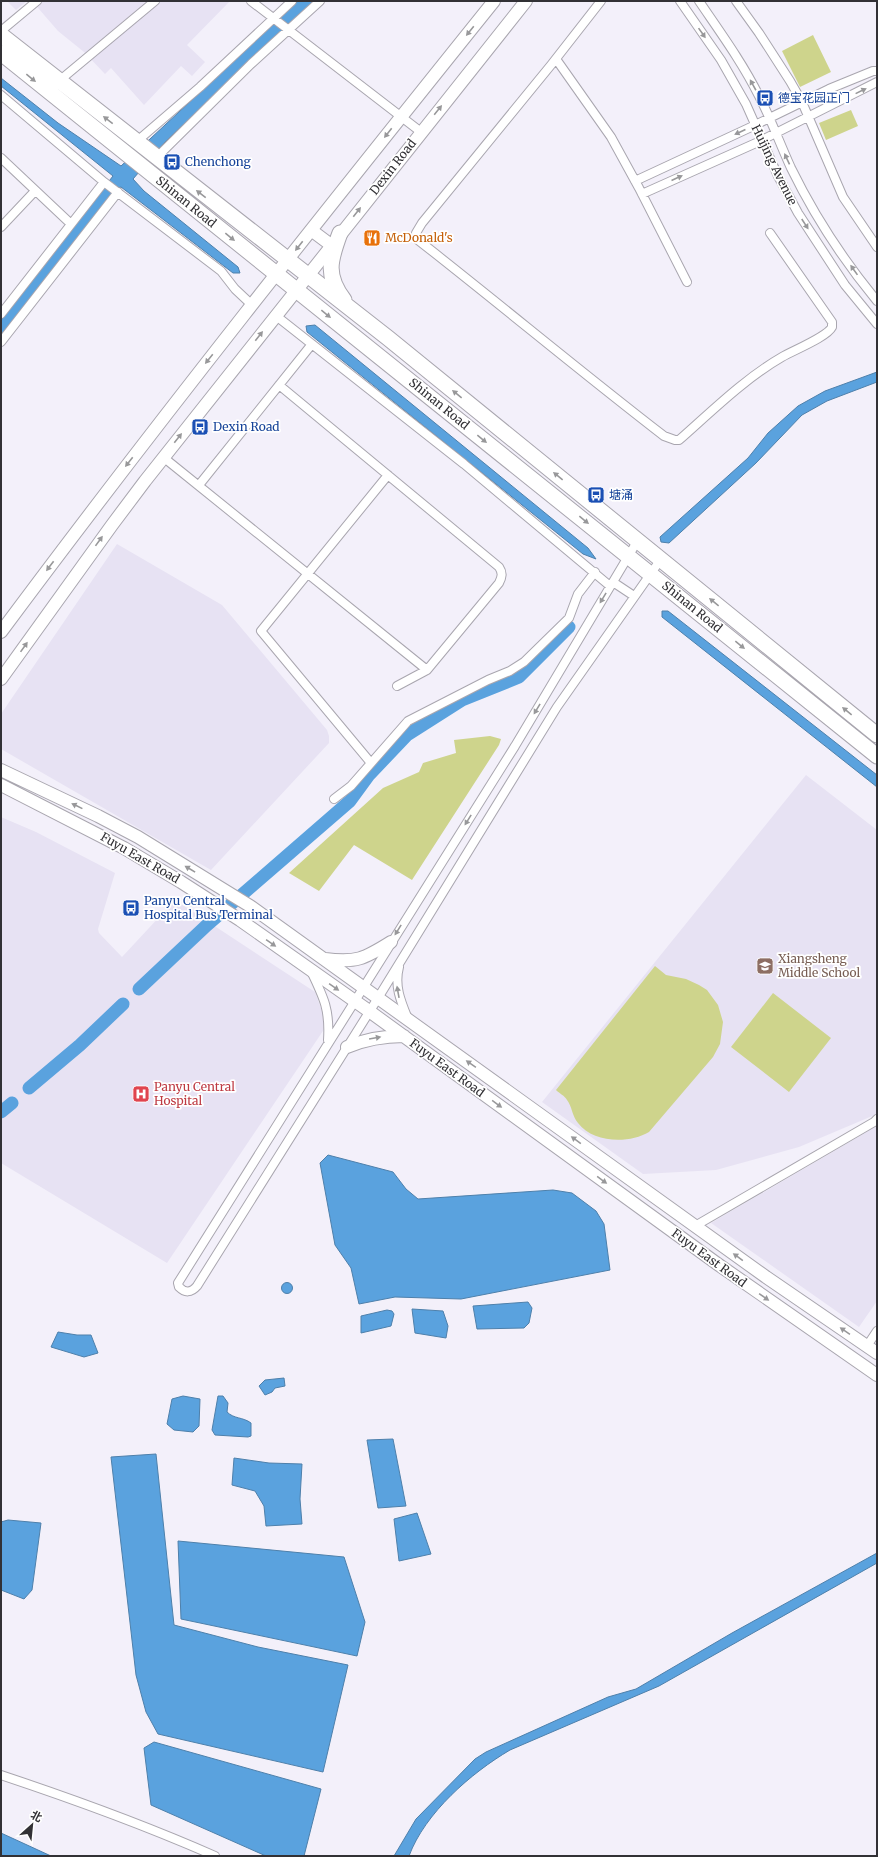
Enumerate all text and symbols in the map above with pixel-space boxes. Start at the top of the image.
one-way arrow [465,26,474,37]
one-way arrow [698,28,706,38]
one-way arrow [26,73,37,82]
one-way arrow [750,79,756,91]
one-way arrow [855,87,866,94]
bus stop icon: 德宝花园正门 [755,88,775,108]
place label: 德宝花园正门 [778,90,850,105]
one-way arrow [433,105,442,116]
one-way arrow [102,116,113,124]
street label: Huijing Avenue [748,122,800,208]
one-way arrow [384,127,393,138]
one-way arrow [733,130,745,136]
street label: Dexin Road [366,136,419,198]
bus stop icon: Chenchong [162,152,182,172]
one-way arrow [784,153,790,164]
place label: Chenchong [185,154,252,169]
street label: Shinan Road [153,173,219,230]
one-way arrow [672,175,683,181]
one-way arrow [196,189,207,198]
one-way arrow [353,207,361,218]
one-way arrow [801,219,809,229]
restaurant icon: McDonald's [362,228,382,248]
place label: McDonald's [385,230,453,245]
one-way arrow [224,232,235,241]
one-way arrow [295,240,303,251]
one-way arrow [850,265,858,275]
one-way arrow [321,309,332,318]
one-way arrow [254,330,263,341]
one-way arrow [205,354,213,365]
street label: Shinan Road [406,375,472,432]
one-way arrow [452,390,462,399]
bus stop icon: Dexin Road [190,417,210,437]
place label: Dexin Road [213,419,280,434]
one-way arrow [174,433,182,443]
one-way arrow [477,434,488,443]
one-way arrow [124,456,133,467]
one-way arrow [553,472,564,480]
bus stop icon: 塘涌 [586,485,606,505]
place label: 塘涌 [609,487,633,502]
one-way arrow [578,516,589,525]
one-way arrow [95,536,104,547]
one-way arrow [46,560,55,571]
street label: Shinan Road [659,578,725,635]
one-way arrow [600,592,607,604]
one-way arrow [708,597,719,606]
one-way arrow [734,641,745,650]
one-way arrow [20,642,28,652]
one-way arrow [533,703,540,715]
one-way arrow [841,706,852,715]
one-way arrow [71,802,83,809]
one-way arrow [464,815,472,825]
street label: Fuyu East Road [98,829,183,886]
one-way arrow [185,865,196,872]
place label: Panyu Central Hospital Bus Terminal [144,893,273,922]
bus stop icon: Panyu Central Hospital Bus Terminal [121,898,141,918]
one-way arrow [395,924,402,935]
one-way arrow [266,939,276,947]
place label: Xiangsheng Middle School [778,951,860,980]
school or university icon: Xiangsheng Middle School [755,956,775,976]
one-way arrow [329,983,339,991]
one-way arrow [395,986,401,998]
one-way arrow [369,1035,381,1041]
street label: Fuyu East Road [407,1035,488,1100]
one-way arrow [465,1060,476,1068]
place label: Panyu Central Hospital [154,1079,235,1108]
hospital icon: Panyu Central Hospital [131,1084,151,1104]
one-way arrow [491,1100,502,1108]
one-way arrow [571,1136,581,1144]
one-way arrow [597,1176,607,1184]
street label: Fuyu East Road [669,1225,750,1290]
one-way arrow [733,1253,743,1261]
one-way arrow [759,1293,770,1301]
one-way arrow [840,1327,850,1335]
north arrow [12,1805,52,1845]
text: 北 [28,1807,45,1825]

